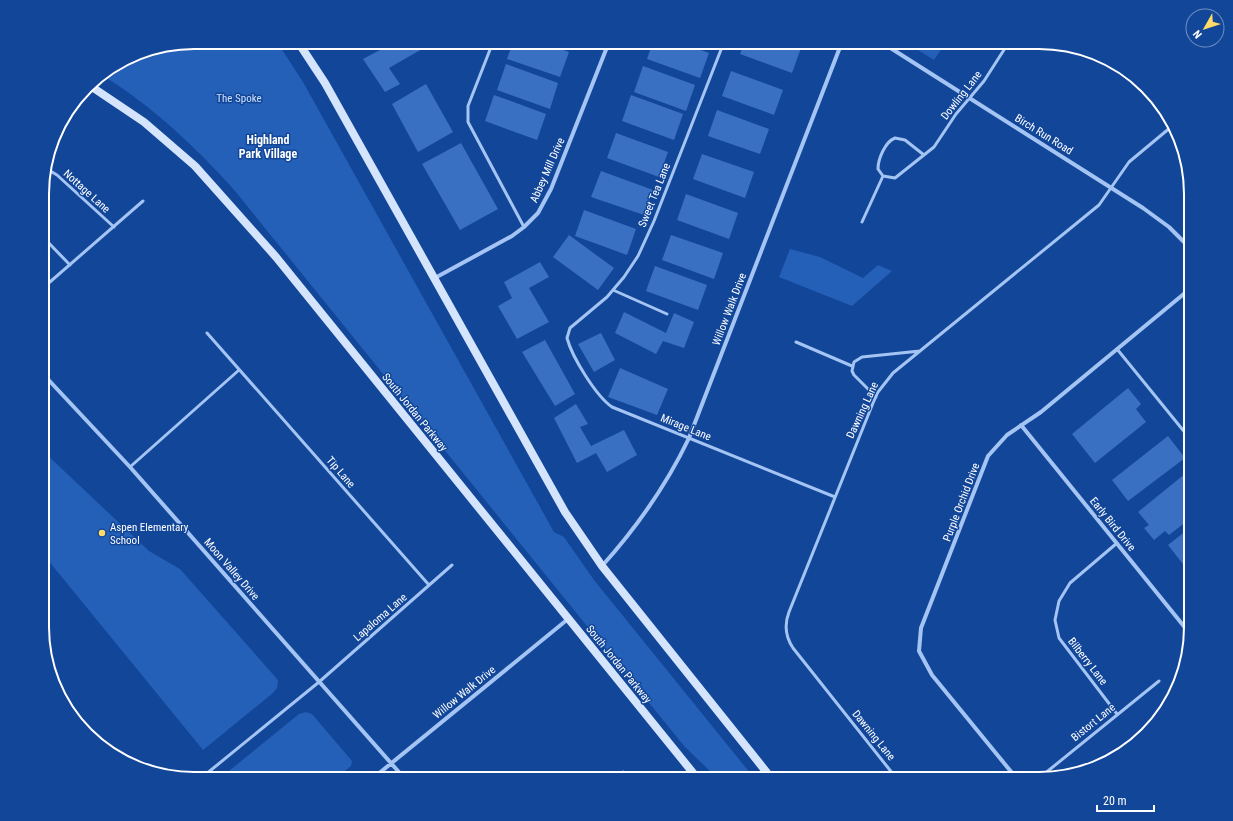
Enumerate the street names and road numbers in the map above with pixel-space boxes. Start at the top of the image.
street label: Dowling Lane [938,68,984,122]
street label: Birch Run Road [1012,111,1075,157]
street label: Abbey Mill Drive [527,136,568,205]
street label: Sweet Tea Lane [636,161,673,229]
street label: Nottage Lane [61,167,113,216]
street label: Willow Walk Drive [710,271,749,347]
street label: South Jordan Parkway [379,371,450,454]
street label: Dawning Lane [844,380,881,441]
street label: Mirage Lane [659,411,713,443]
street label: Tip Lane [324,454,358,491]
street label: Purple Orchid Drive [941,461,982,543]
street label: Early Bird Drive [1087,495,1138,554]
street label: Moon Valley Drive [201,536,262,603]
street label: Lapaloma Lane [351,591,410,644]
street label: South Jordan Parkway [583,623,654,706]
street label: Bilberry Lane [1065,635,1110,688]
street label: Willow Walk Drive [430,663,498,722]
street label: Bistort Lane [1069,701,1118,744]
street label: Dawning Lane [849,708,898,763]

